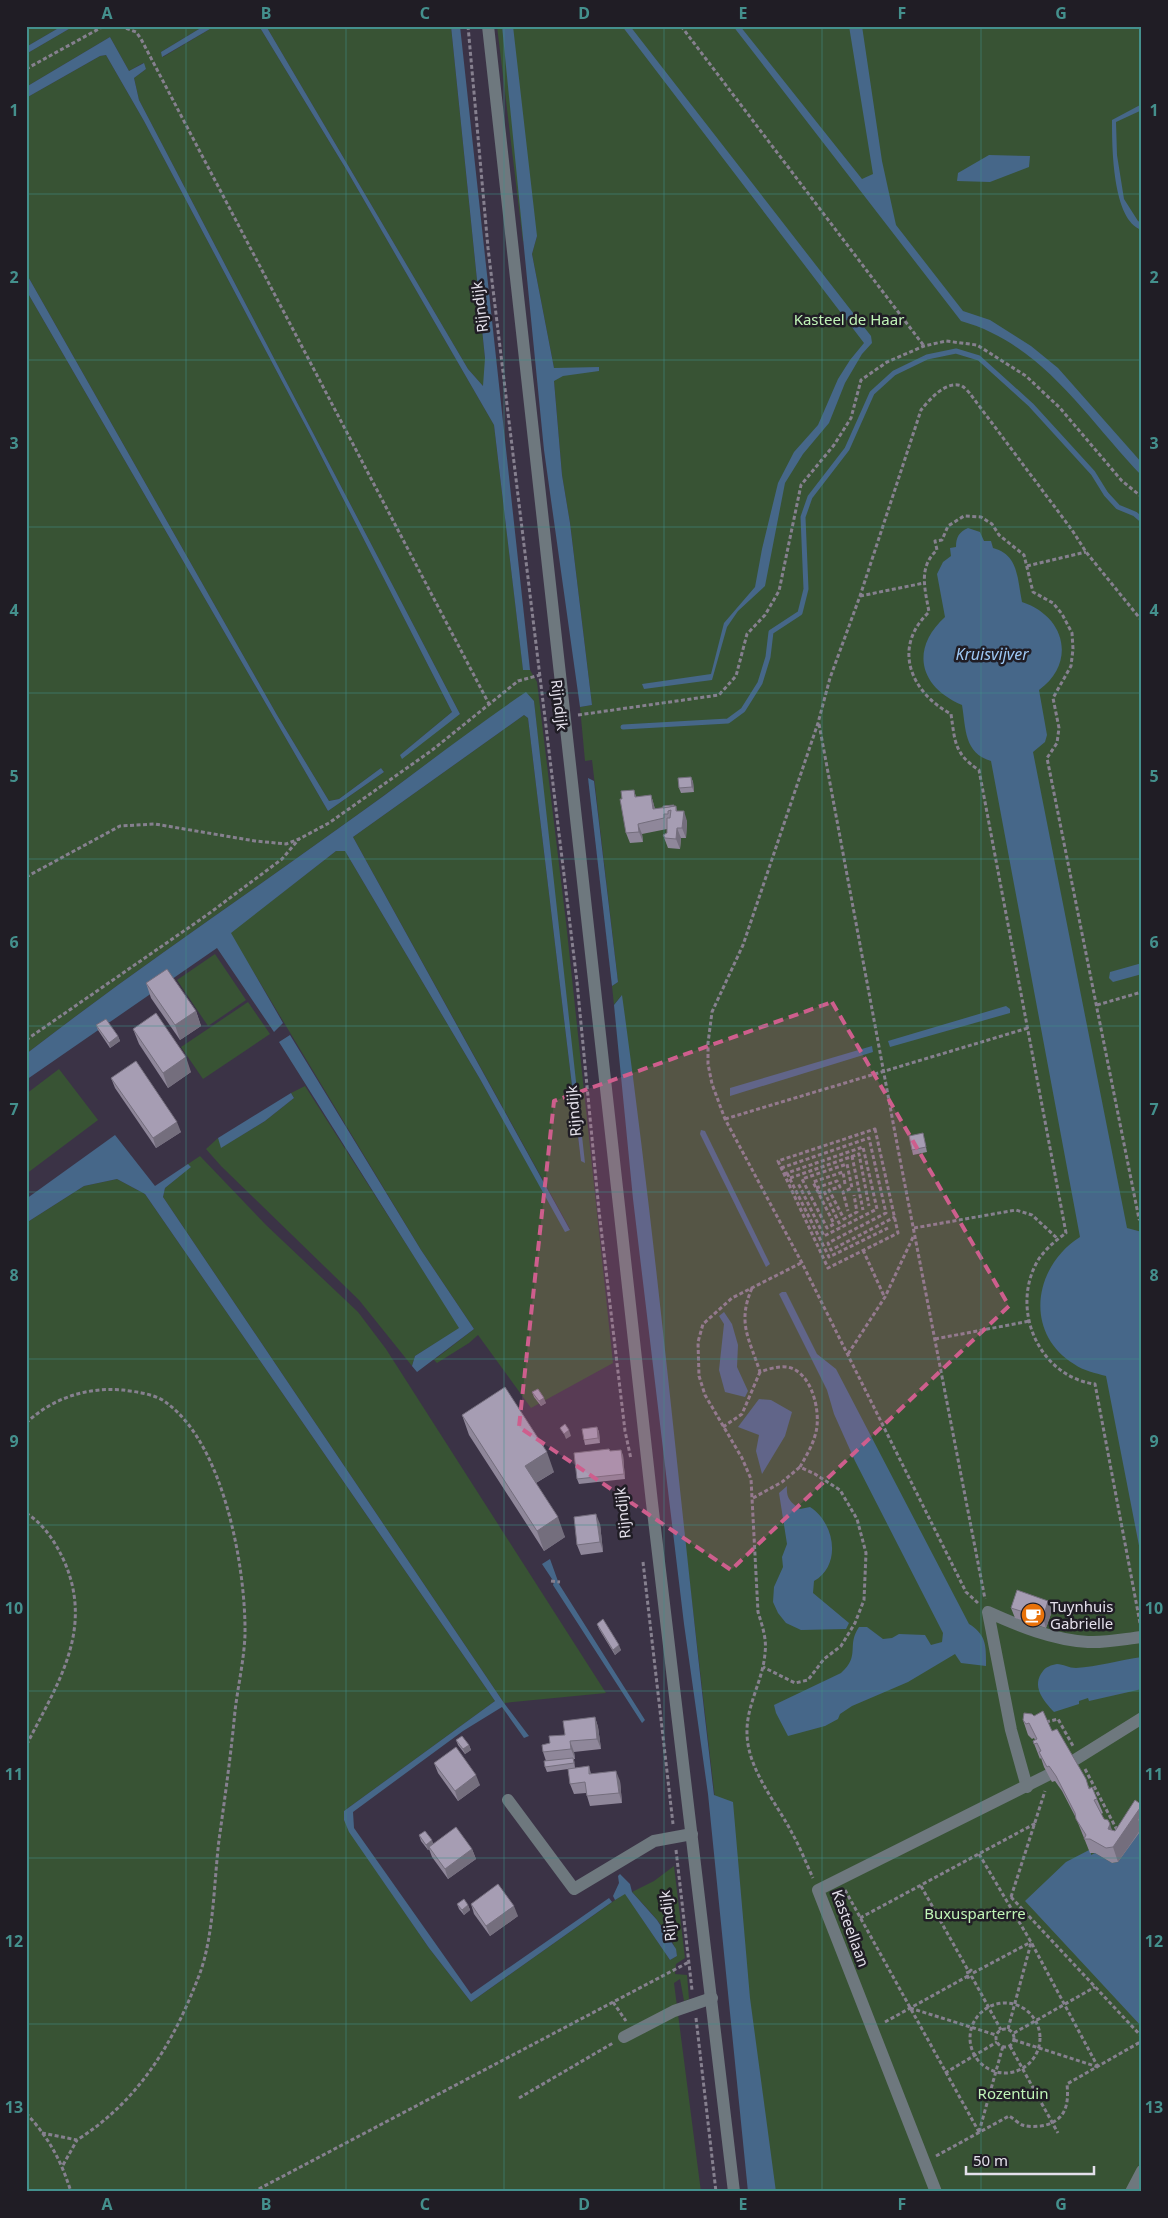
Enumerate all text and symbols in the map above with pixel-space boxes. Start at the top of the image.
text: A [101,2,113,24]
text: B [261,2,271,24]
text: C [420,2,430,24]
text: D [578,2,590,24]
text: E [739,2,748,24]
text: F [898,2,906,24]
text: G [1055,2,1067,24]
text: 1 [9,99,19,121]
text: 1 [1149,99,1159,121]
text: 2 [9,266,19,288]
text: 2 [1149,266,1159,288]
street label: Rijndijk [466,280,492,334]
park label: Kasteel de Haar [794,309,904,329]
text: 3 [9,432,19,454]
text: 3 [1149,432,1159,454]
text: 4 [9,599,19,621]
text: 4 [1149,599,1159,621]
water label: Kruisvijver [955,643,1029,665]
street label: Rijndijk [547,678,573,732]
text: 5 [9,765,19,787]
text: 5 [1149,765,1159,787]
text: 6 [9,931,19,953]
text: 6 [1149,931,1159,953]
street label: Rijndijk [561,1085,585,1137]
text: 7 [9,1098,19,1120]
text: 7 [1149,1098,1159,1120]
text: 8 [9,1264,19,1286]
text: 8 [1149,1264,1159,1286]
text: 9 [9,1430,19,1452]
text: 9 [1149,1430,1159,1452]
street label: Rijndijk [609,1486,635,1540]
place label: Tuynhuis Gabrielle [1050,1596,1113,1633]
text: 10 [5,1597,23,1619]
text: 10 [1145,1597,1163,1619]
cafe icon: Tuynhuis Gabrielle [1020,1602,1046,1628]
text: 11 [5,1763,23,1785]
text: 11 [1145,1763,1163,1785]
street label: Kasteellaan [828,1886,874,1970]
street label: Rijndijk [654,1889,680,1943]
park label: Buxusparterre [924,1903,1026,1923]
text: 12 [5,1930,23,1952]
text: 12 [1145,1930,1163,1952]
park label: Rozentuin [978,2083,1048,2103]
text: 13 [5,2096,23,2118]
text: 13 [1145,2096,1163,2118]
scale bar [966,2143,1093,2175]
text: 50 m [973,2150,1008,2170]
text: A [101,2193,113,2215]
text: B [261,2193,271,2215]
text: C [420,2193,430,2215]
text: D [578,2193,590,2215]
text: E [739,2193,748,2215]
text: F [898,2193,906,2215]
text: G [1055,2193,1067,2215]

